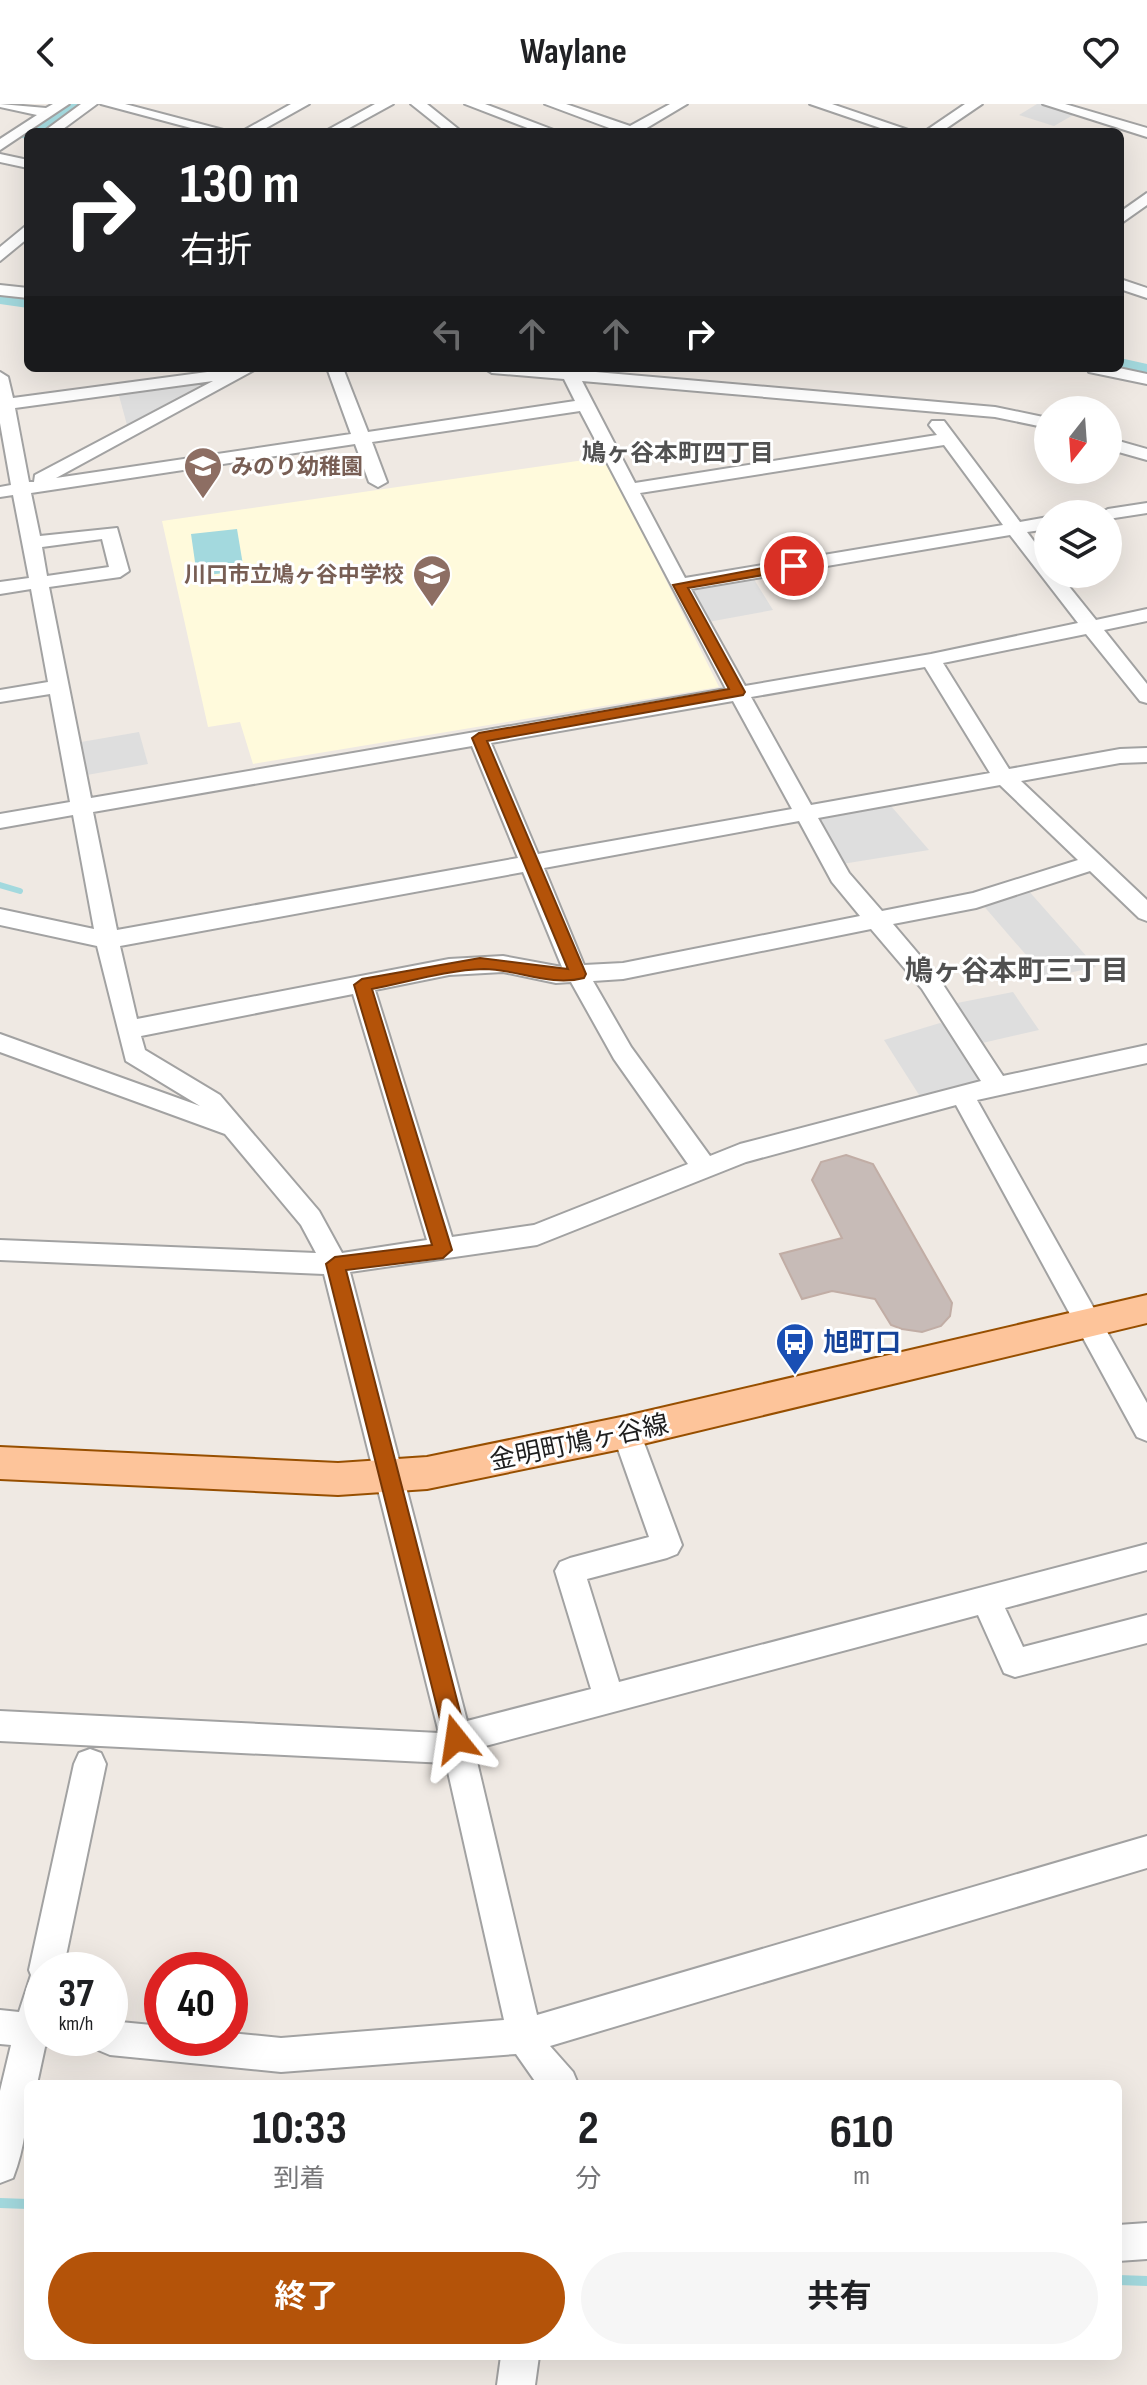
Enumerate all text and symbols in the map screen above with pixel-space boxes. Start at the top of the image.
icon: back [24,30,68,74]
icon: heart [1079,30,1123,74]
text: Waylane [520,31,627,74]
text: 130 m [180,152,300,219]
icon: right [48,160,152,264]
text: 右折 [180,230,252,273]
icon: left [426,312,470,356]
icon: ahead [510,312,554,356]
icon: ahead [594,312,638,356]
icon: right [678,312,722,356]
north arrow [1034,396,1122,484]
map controls [1034,396,1122,588]
district label: 鳩ヶ谷本町四丁目 [582,439,774,468]
school or university icon: みのり幼稚園 [182,445,224,500]
place label: みのり幼稚園 [231,454,363,481]
button: layers [1034,500,1122,588]
pin [760,532,828,600]
icon: arrive [772,544,816,588]
school or university icon: 川口市立鳩ヶ谷中学校 [411,553,453,608]
place label: 川口市立鳩ヶ谷中学校 [184,562,404,589]
district label: 鳩ヶ谷本町三丁目 [905,955,1129,988]
bus stop icon: 旭町口 [774,1321,816,1376]
place label: 旭町口 [823,1328,901,1359]
street label: 金明町鳩ヶ谷線 [487,1409,672,1478]
position arrow [414,1697,498,1781]
speed limit sign: 40 [144,1952,248,2056]
text: 37 [58,1970,94,2018]
text: km/h [59,2012,93,2036]
text: 10:33 [252,2100,347,2157]
text: 2 [578,2100,599,2157]
text: 610 [829,2104,894,2161]
text: m [853,2161,870,2192]
text: 到着 [274,2164,326,2195]
text: 分 [575,2164,601,2195]
button: 終了 [48,2252,565,2344]
button: 共有 [581,2252,1098,2344]

